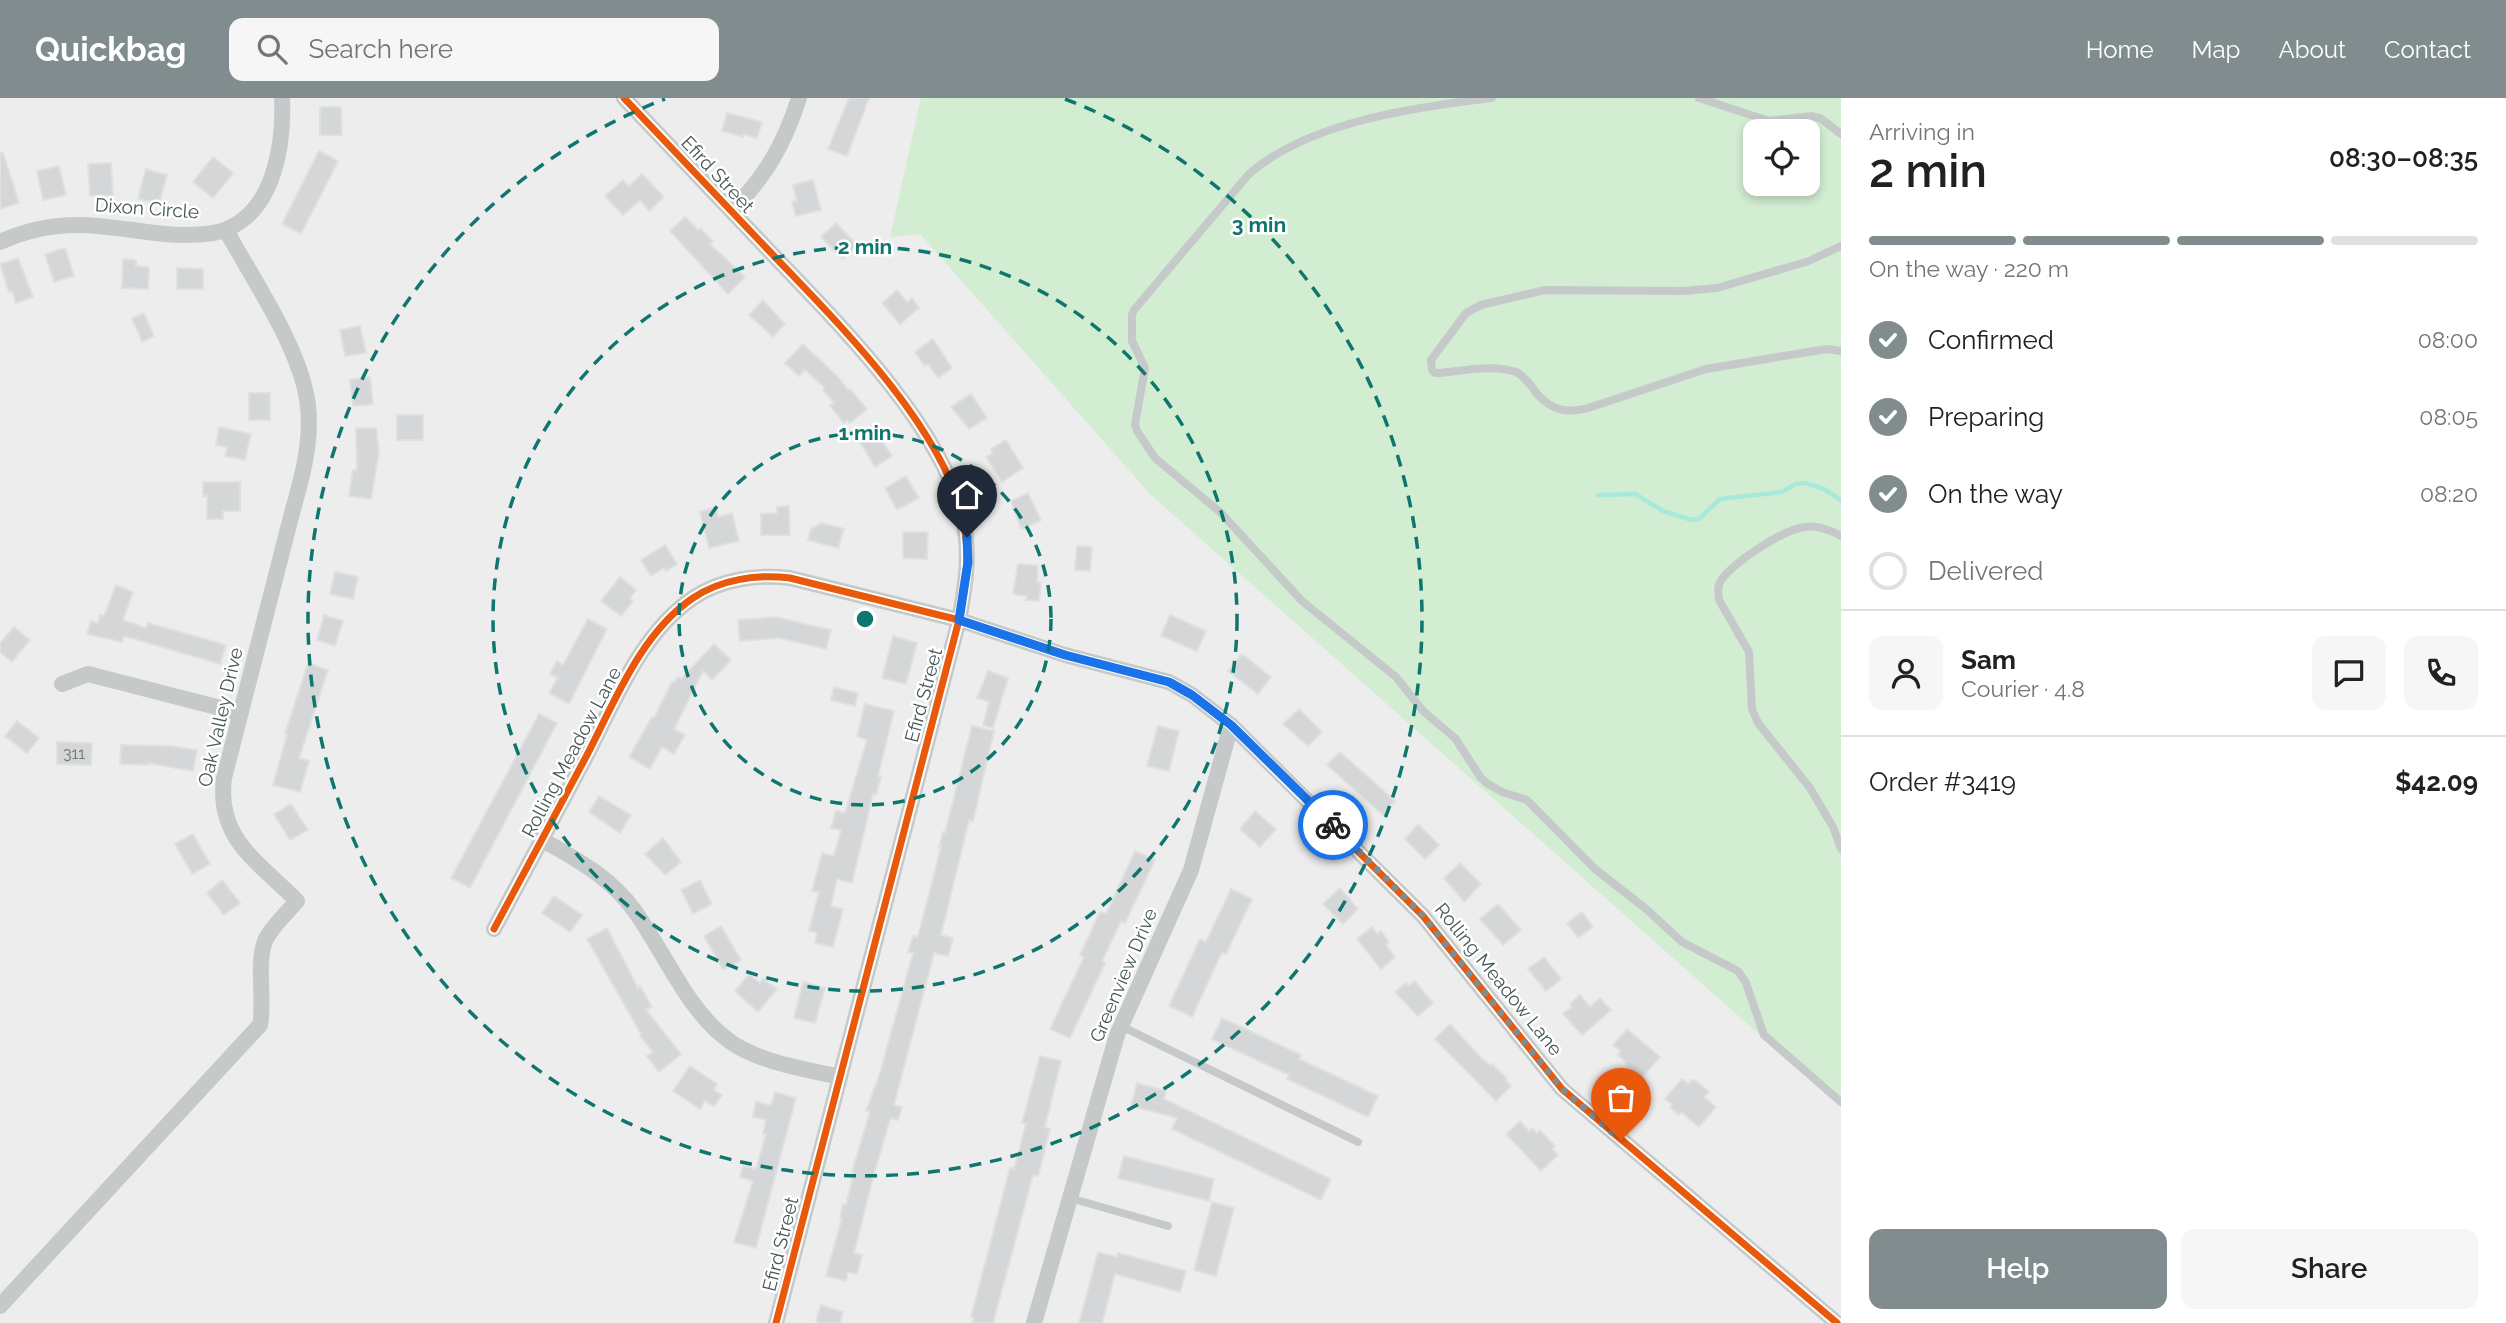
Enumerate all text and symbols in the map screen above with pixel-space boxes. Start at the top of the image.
search box [229,18,719,81]
text: Quickbag [35,30,187,69]
icon: search [253,30,291,68]
text: Search here [309,34,453,64]
text: Home [2086,35,2154,64]
text: Map [2192,35,2240,64]
text: About [2278,35,2346,64]
text: Contact [2384,35,2471,64]
text: Arriving in [1869,118,1975,145]
map controls [1743,119,1820,196]
button: locate [1743,119,1820,196]
street label: Efird Street [677,131,759,217]
text: 08:30–08:35 [2329,143,2478,173]
text: 2 min [1869,144,1987,198]
street label: Dixon Circle [94,193,200,223]
text: 3 min [1232,212,1286,237]
text: 2 min [838,234,892,259]
text: On the way · 220 m [1869,255,2069,282]
icon: check [1869,321,1907,359]
text: Confirmed [1928,325,2054,355]
text: 08:00 [2418,326,2478,353]
icon: check [1869,398,1907,436]
text: Preparing [1928,402,2044,432]
text: 08:05 [2419,403,2478,430]
text: 1 min [838,420,892,445]
pin [937,465,997,537]
icon: check [1869,475,1907,513]
icon: home [948,476,986,514]
text: On the way [1928,479,2063,509]
text: 08:20 [2420,480,2478,507]
text: Delivered [1928,556,2043,586]
centre of rings [853,607,877,631]
button: person [1869,636,1943,710]
button: chat [2312,636,2386,710]
button: phone [2404,636,2478,710]
street label: Oak Valley Drive [193,645,247,789]
street label: Efird Street [900,645,946,745]
text: Sam [1961,645,2016,675]
street label: Rolling Meadow Lane [517,663,625,841]
text: Courier · 4.8 [1961,675,2085,702]
house number: 311 [63,744,85,763]
text: Order #3419 [1869,767,2016,797]
text: $42.09 [2395,767,2478,797]
courier [1298,790,1368,860]
icon: bike [1314,806,1352,844]
street label: Rolling Meadow Lane [1431,898,1567,1060]
street label: Greenview Drive [1085,905,1161,1045]
pin [1591,1068,1651,1140]
icon: bag [1602,1079,1640,1117]
street label: Efird Street [758,1194,803,1294]
button: Help [1869,1229,2167,1309]
button: Share [2181,1229,2478,1309]

